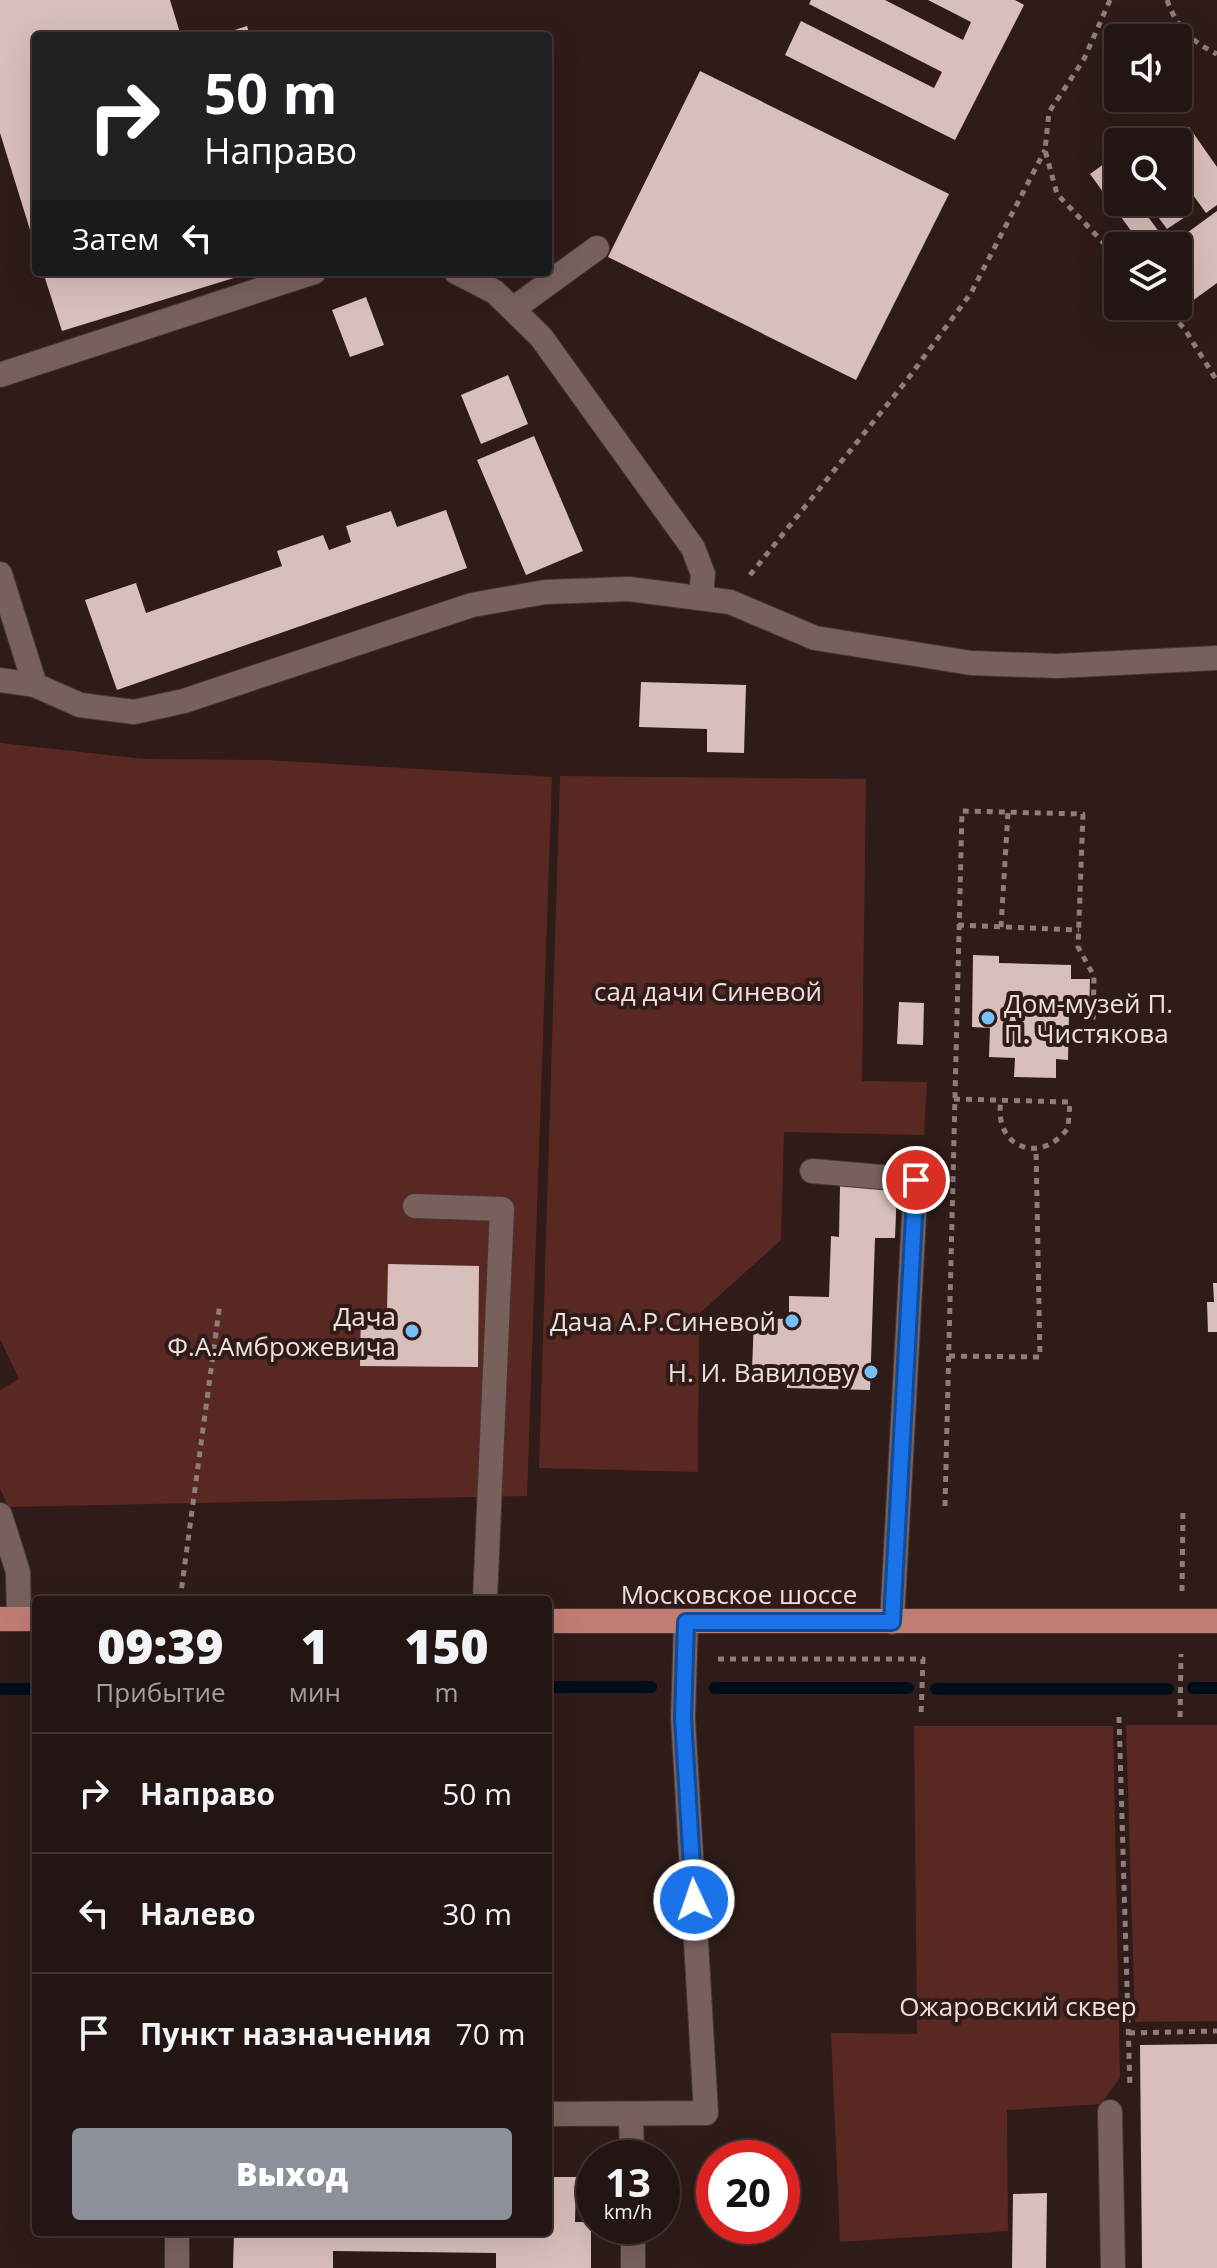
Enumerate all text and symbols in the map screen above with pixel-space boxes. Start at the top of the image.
map controls [1104,24,1192,320]
button: sound [1104,24,1192,112]
text: 50 m [204,54,338,130]
icon: right [72,64,176,168]
text: Направо [204,126,357,175]
button: search [1104,128,1192,216]
icon: left [175,216,219,260]
text: Затем [72,218,159,259]
button: layers [1104,232,1192,320]
park label: сад дачи Синевой [594,973,822,1009]
place label: Дом-музей П. П. Чистякова [1004,985,1173,1051]
marker: Дом-музей П. П. Чистякова [979,1009,997,1027]
pin [882,1146,950,1214]
icon: arrive [894,1158,938,1202]
place label: Дача Ф.А.Амброжевича [167,1298,396,1364]
place label: Дача А.Р.Синевой [550,1303,776,1339]
marker: Дача А.Р.Синевой [783,1312,801,1330]
marker: Дача Ф.А.Амброжевича [403,1322,421,1340]
place label: Н. И. Вавилову [668,1354,856,1390]
marker: Н. И. Вавилову [862,1363,880,1381]
street label: Московское шоссе [621,1576,857,1612]
text: 09:39 [97,1613,224,1678]
text: 1 [301,1613,329,1678]
text: 150 [404,1613,489,1678]
text: Прибытие [95,1674,226,1710]
text: мин [289,1674,341,1710]
text: m [434,1674,458,1710]
icon: right [72,1771,116,1815]
text: Направо [140,1773,275,1814]
text: 50 m [442,1773,512,1814]
position arrow [652,1858,736,1942]
icon: left [72,1891,116,1935]
text: Налево [140,1893,256,1934]
text: 30 m [442,1893,512,1934]
park label: Ожаровский сквер [899,1988,1137,2024]
icon: arrive [72,2011,116,2055]
text: Пункт назначения [140,2013,432,2054]
text: 70 m [456,2013,525,2054]
button: Выход [72,2128,512,2220]
speed limit sign: 20 [696,2140,800,2244]
text: 13 [605,2154,651,2209]
text: km/h [604,2198,652,2225]

